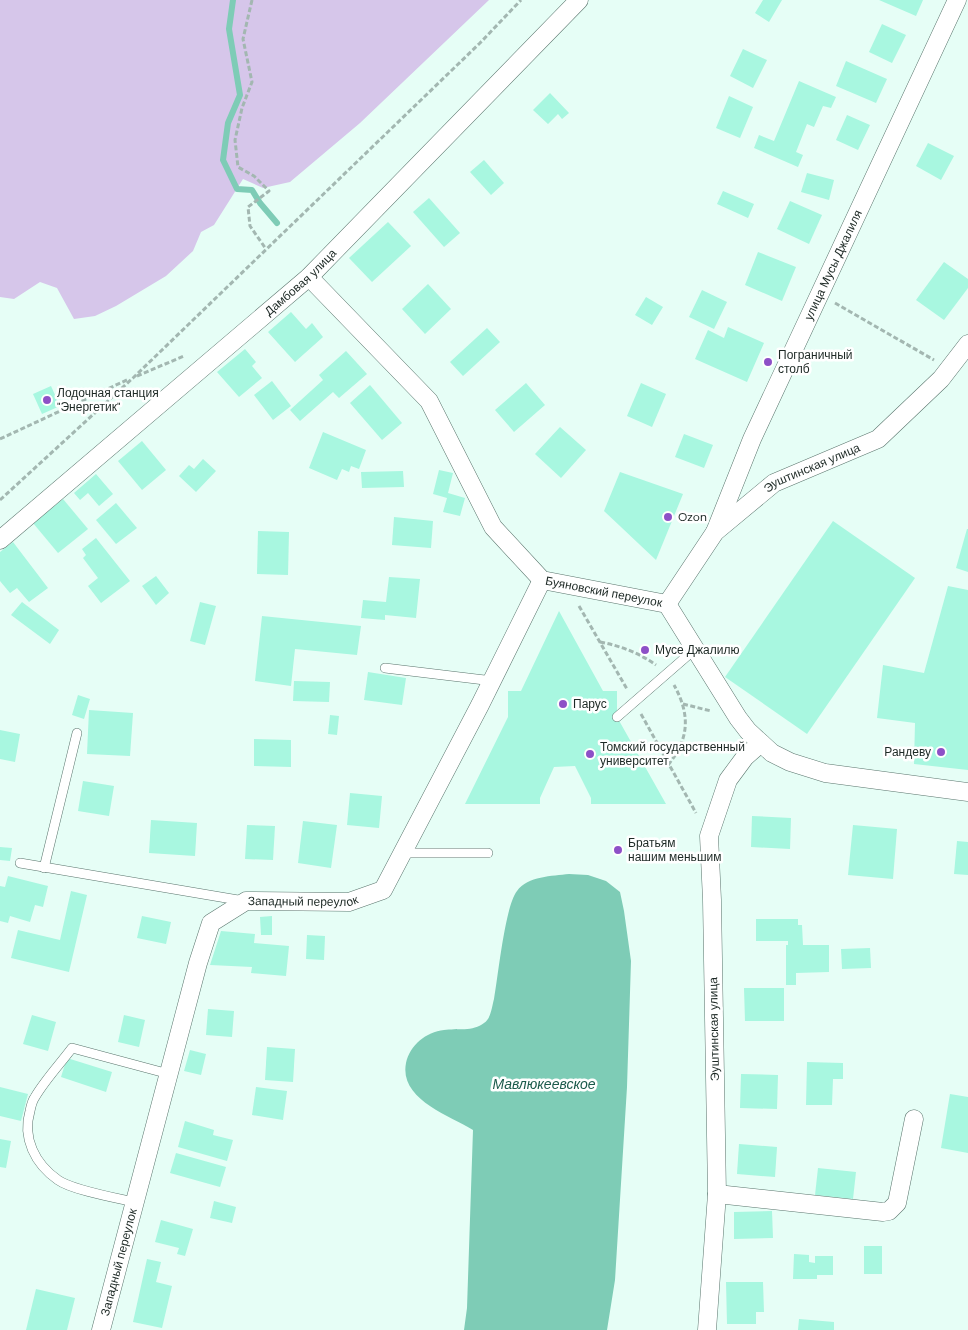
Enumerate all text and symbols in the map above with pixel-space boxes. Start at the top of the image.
street label: улица Мусы Джалиля [801,207,866,323]
street label: Дамбовая улица [261,245,340,319]
place label: Пограничный столб [778,347,853,377]
marker: Пограничный столб [762,356,774,368]
place label: Лодочная станция "Энергетик" [57,385,159,415]
marker: Лодочная станция "Энергетик" [41,394,53,406]
street label: Эуштинская улица [760,439,863,496]
place label: Ozon [678,509,707,525]
marker: Ozon [662,511,674,523]
street label: Буяновский переулок [544,573,664,611]
place label: Мусе Джалилю [655,642,739,658]
marker: Мусе Джалилю [639,644,651,656]
place label: Парус [573,696,607,712]
marker: Парус [557,698,569,710]
place label: Томский государственный университет [600,739,745,769]
place label: Рандеву [884,744,931,760]
marker: Рандеву [935,746,947,758]
marker: Томский государственный университет [584,748,596,760]
place label: Братьям нашим меньшим [628,835,721,865]
marker: Братьям нашим меньшим [612,844,624,856]
street label: Западный переулок [248,891,361,910]
street label: Эуштинская улица [705,977,723,1081]
water label: Мавлюкеевское [492,1075,596,1093]
street label: Западный переулок [97,1206,141,1318]

